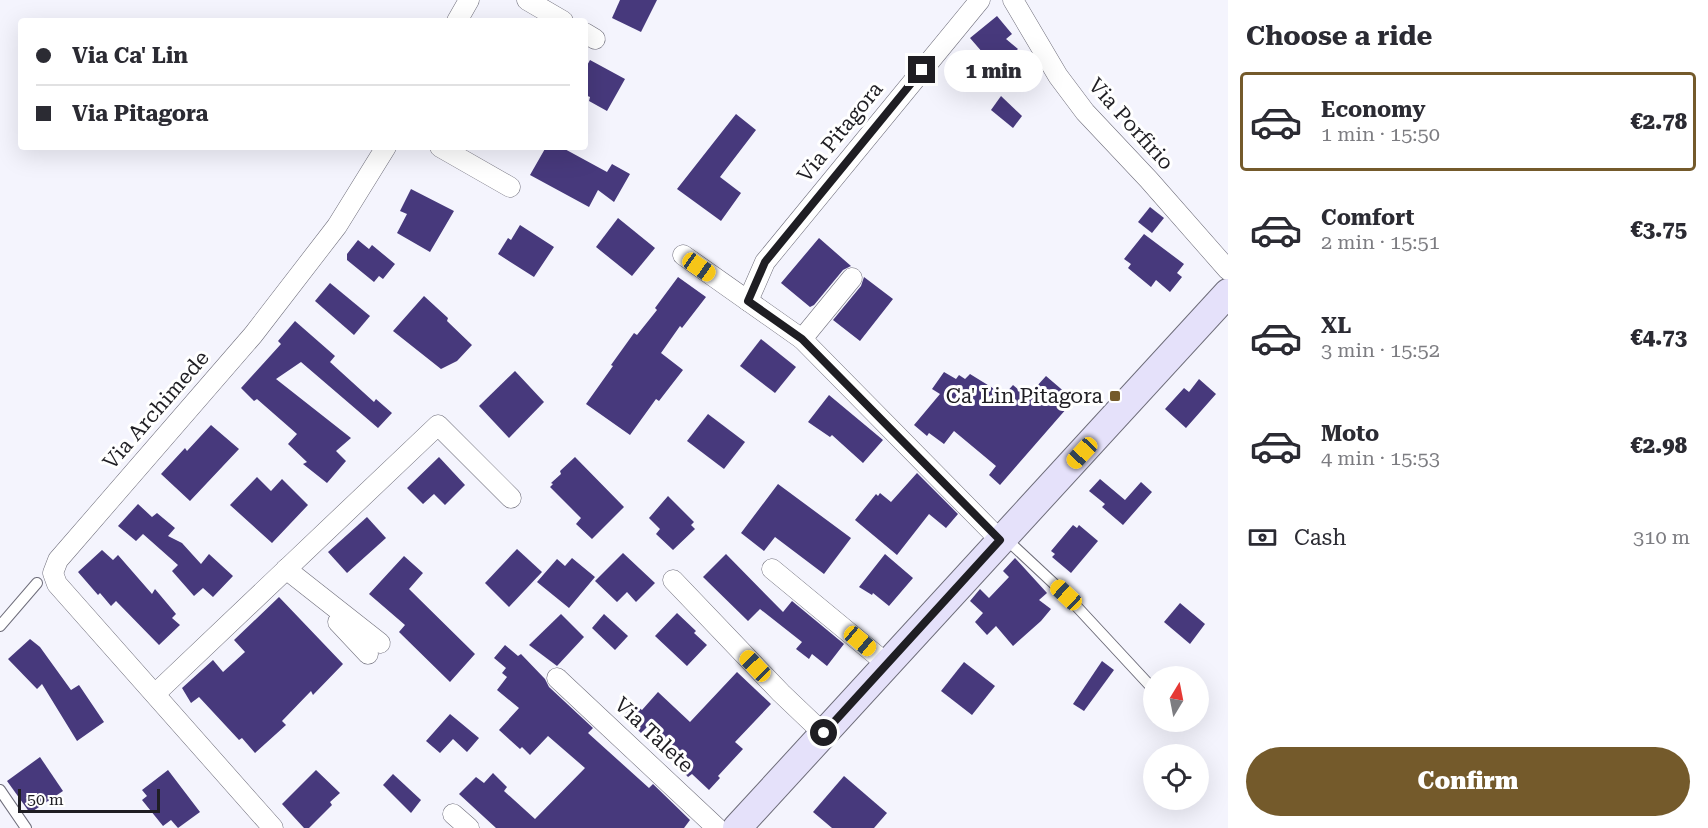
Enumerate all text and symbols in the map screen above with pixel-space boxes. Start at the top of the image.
text: Choose a ride [1246,20,1432,52]
text: Via Ca' Lin [72,43,188,68]
callout: 1 min [943,49,1042,91]
route end [908,56,935,83]
text: 1 min [965,59,1022,83]
street label: Via Porfirio [1084,73,1178,175]
street label: Via Pitagora [792,77,888,187]
icon: car [1249,95,1303,149]
text: Economy [1321,97,1425,122]
text: Via Pitagora [72,101,209,126]
text: €2.78 [1630,109,1687,134]
text: 1 min · 15:50 [1321,122,1440,146]
icon: car [1249,203,1303,257]
text: Comfort [1321,205,1414,230]
text: €3.75 [1630,217,1687,242]
text: 2 min · 15:51 [1321,230,1440,254]
car [679,249,719,285]
icon: car [1249,311,1303,365]
text: XL [1321,313,1351,338]
text: €4.73 [1630,325,1687,350]
text: 3 min · 15:52 [1321,338,1440,362]
street label: Via Archimede [98,346,214,474]
place label: Ca' Lin Pitagora [946,384,1104,408]
marker: Ca' Lin Pitagora [1108,389,1122,403]
icon: car [1249,419,1303,473]
text: Moto [1321,421,1379,446]
text: €2.98 [1630,433,1687,458]
car [1063,434,1101,472]
text: 4 min · 15:53 [1321,446,1440,470]
icon: cash [1246,521,1279,554]
text: Cash [1294,525,1346,550]
text: 310 m [1633,525,1690,549]
car [1047,576,1085,614]
car [840,623,880,659]
car [736,647,774,685]
north arrow [1143,666,1209,732]
map controls [1143,666,1209,810]
street label: Via Talete [609,692,699,778]
route start [810,719,837,746]
button: locate [1143,744,1209,810]
button: Confirm [1246,747,1690,816]
scale bar [18,786,160,814]
text: 50 m [27,790,64,809]

